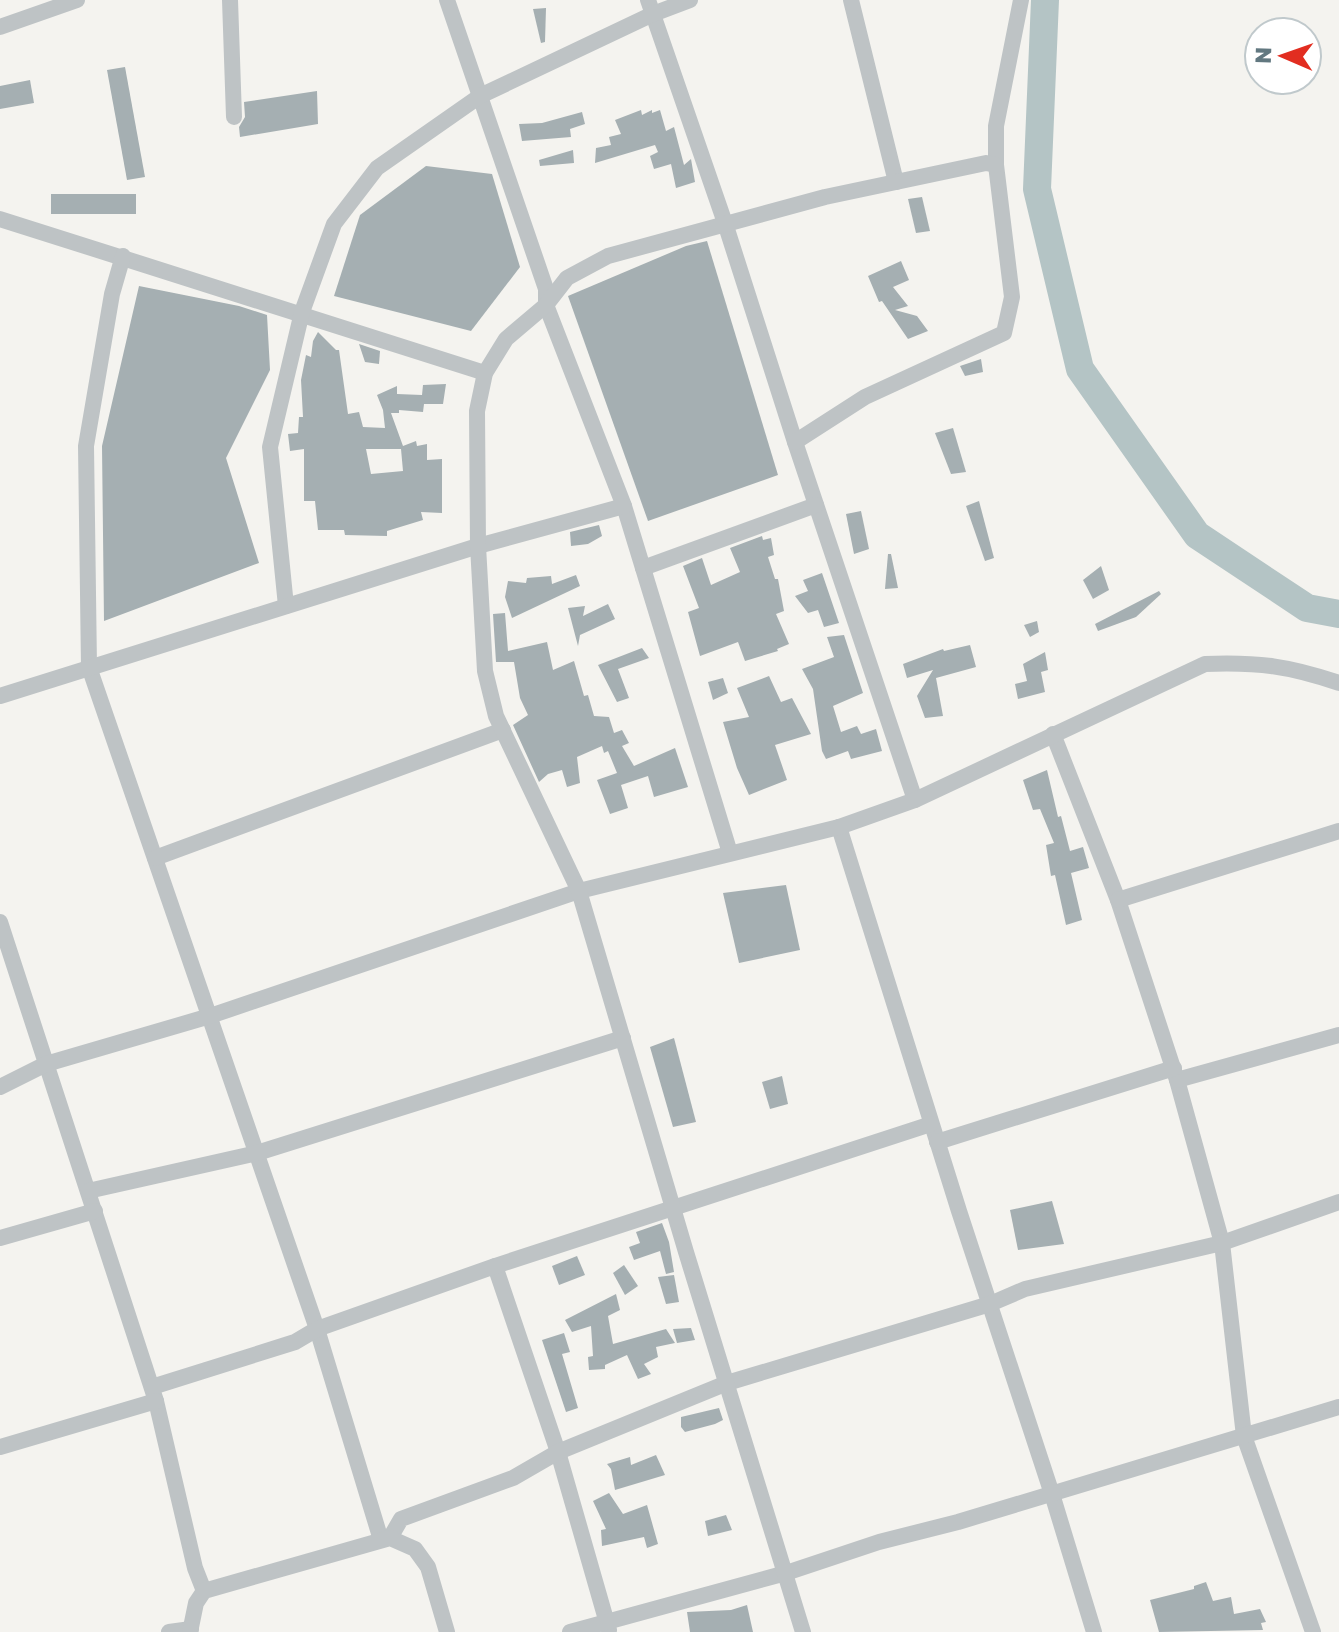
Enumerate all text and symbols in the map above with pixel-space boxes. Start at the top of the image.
north arrow [1243,16,1323,96]
text: N [1249,46,1276,64]

